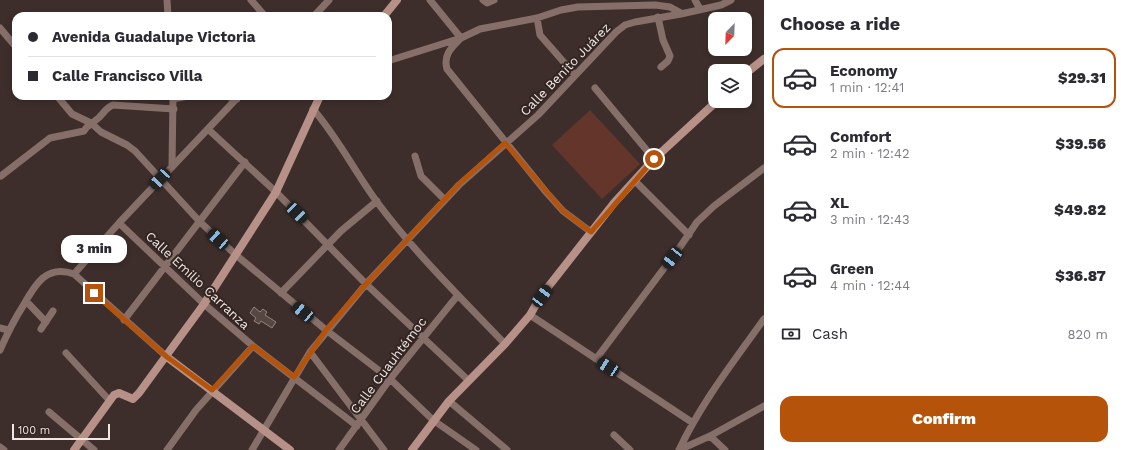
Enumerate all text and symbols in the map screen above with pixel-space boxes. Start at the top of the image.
north arrow [708,12,752,56]
map controls [708,12,752,108]
text: Choose a ride [780,13,900,34]
street label: Calle Benito Juárez [517,20,614,119]
text: Avenida Guadalupe Victoria [52,28,255,46]
icon: car [782,60,818,96]
text: Economy [830,62,897,80]
button: layers [708,64,752,108]
text: Calle Francisco Villa [52,67,202,85]
text: $29.31 [1058,69,1106,87]
text: 1 min · 12:41 [830,80,904,95]
icon: car [782,126,818,162]
text: Comfort [830,128,891,146]
text: $39.56 [1056,135,1106,153]
text: 2 min · 12:42 [830,146,909,161]
route start [645,150,663,168]
car [147,166,173,192]
icon: car [782,192,818,228]
text: XL [830,194,849,212]
car [284,200,310,226]
text: $49.82 [1054,201,1106,219]
text: 3 min · 12:43 [830,212,909,227]
car [205,227,231,251]
street label: Calle Emilio Carranza [143,228,253,333]
callout: 3 min [61,235,127,263]
text: 3 min [76,241,112,256]
car [660,245,684,271]
icon: car [782,258,818,294]
text: Green [830,260,874,278]
text: $36.87 [1055,267,1106,285]
text: 4 min · 12:44 [830,278,910,293]
car [530,283,554,309]
route end [85,284,103,302]
car [290,300,316,324]
street label: Calle Cuauhtémoc [347,314,430,416]
icon: cash [780,323,802,345]
text: Cash [812,325,848,343]
text: 820 m [1068,327,1108,342]
car [595,355,621,379]
button: Confirm [780,396,1108,442]
scale bar [12,422,110,441]
text: 100 m [18,424,50,437]

